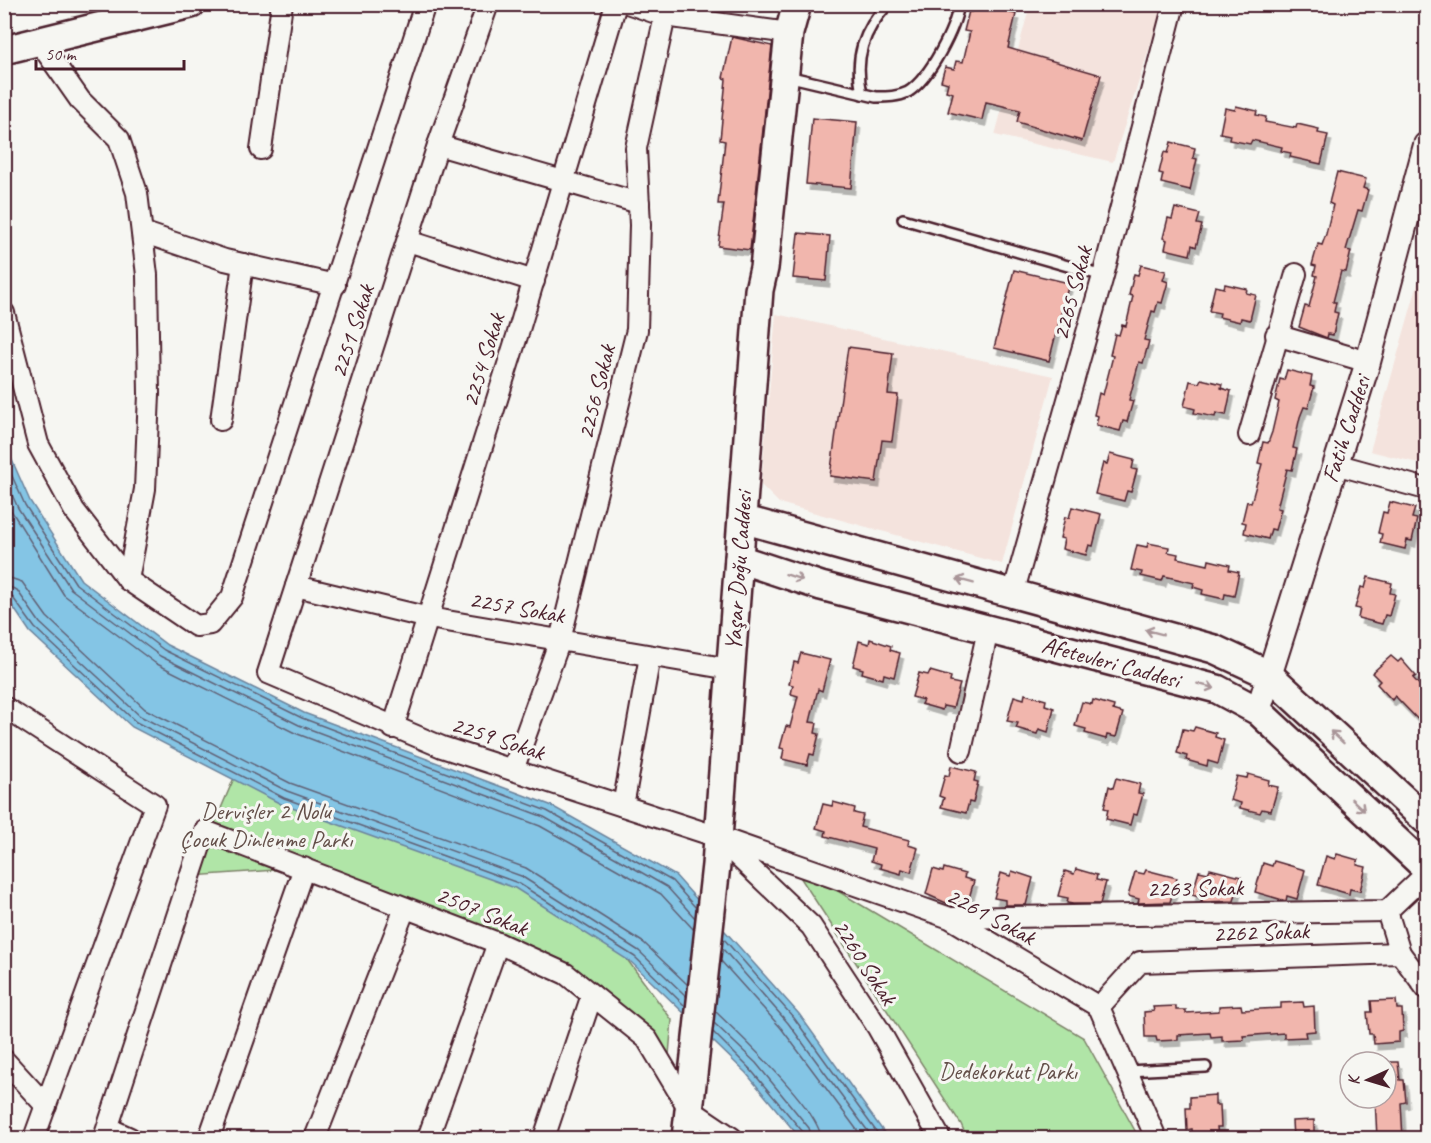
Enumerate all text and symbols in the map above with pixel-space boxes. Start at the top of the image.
scale bar [36,33,184,71]
text: 50 m [45,43,78,65]
street label: 2265 Sokak [1045,241,1099,343]
street label: 2251 Sokak [323,279,382,381]
street label: 2254 Sokak [455,308,512,410]
street label: 2256 Sokak [570,340,623,442]
street label: Fatih Caddesi [1315,369,1378,486]
street label: Yaşar Doğu Caddesi [717,488,759,652]
one-way arrow [784,573,803,584]
one-way arrow [956,574,975,586]
street label: 2257 Sokak [467,584,569,630]
one-way arrow [1144,626,1163,637]
street label: Afetevleri Caddesi [1039,629,1186,695]
one-way arrow [1196,681,1215,693]
street label: 2259 Sokak [448,709,550,768]
one-way arrow [1330,730,1345,744]
park label: Dervişler 2 Nolu Çocuk Dinlenme Parkı [180,796,354,854]
one-way arrow [1351,797,1366,812]
street label: 2263 Sokak [1147,872,1246,904]
street label: 2507 Sokak [432,879,534,944]
street label: 2261 Sokak [942,880,1042,953]
street label: 2260 Sokak [826,914,905,1012]
street label: 2262 Sokak [1212,915,1312,949]
north arrow [1338,1050,1398,1110]
park label: Dedekorkut Parkı [939,1056,1079,1086]
text: K [1344,1072,1364,1086]

